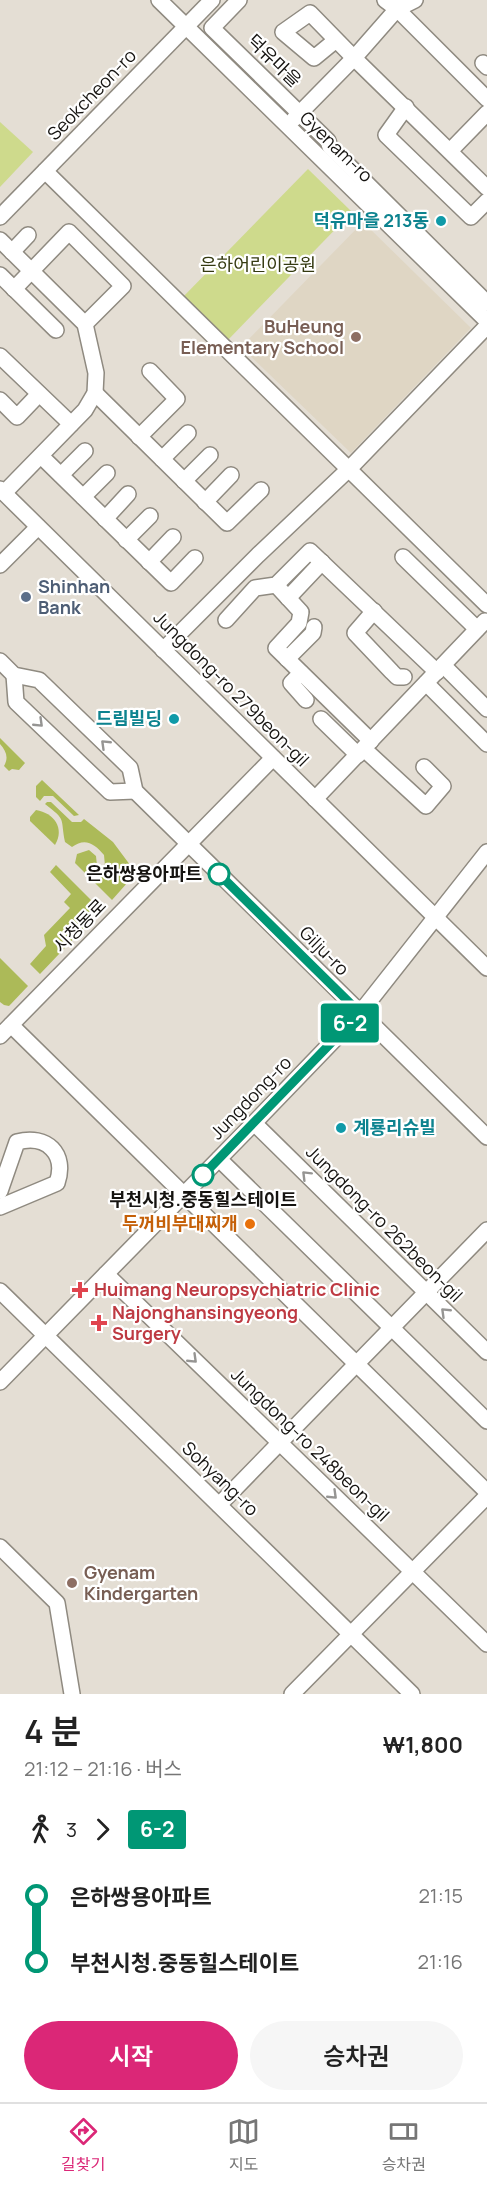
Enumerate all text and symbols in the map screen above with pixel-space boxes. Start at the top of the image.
street label: 덕유마을 [243,29,307,92]
street label: Seokcheon-ro [42,44,141,145]
street label: Gyenam-ro [295,105,378,187]
place label: 덕유마을 213동 [314,208,429,232]
marker: 덕유마을 213동 [434,214,448,228]
park label: 은하어린이공원 [200,252,316,276]
place label: BuHeung Elementary School [181,314,344,359]
marker: BuHeung Elementary School [349,330,363,344]
place label: Shinhan Bank [38,574,110,619]
marker: Shinhan Bank [19,590,33,604]
street label: Jungdong-ro 279beon-gil [149,605,315,771]
place label: 드림빌딩 [96,706,162,730]
marker: 드림빌딩 [167,712,181,726]
one-way arrow [31,716,42,727]
one-way arrow [101,740,111,751]
place label: 은하쌍용아파트 [86,861,202,885]
marker: 은하쌍용아파트 [208,863,230,885]
street label: 시청동로 [48,893,111,957]
street label: Gilju-ro [295,920,355,980]
line badge: 6-2 [316,1004,385,1042]
text: 6-2 [333,1009,367,1037]
street label: Jungdong-ro [204,1050,296,1144]
place label: 계룡리슈빌 [353,1115,436,1139]
marker: 계룡리슈빌 [334,1121,348,1135]
street label: Jungdong-ro 262beon-gil [301,1140,468,1307]
marker: 부천시청.중동힐스테이트 [192,1164,214,1186]
one-way arrow [303,1171,314,1182]
place label: 부천시청.중동힐스테이트 [109,1187,297,1211]
place label: 두꺼비부대찌개 [122,1211,238,1235]
marker: 두꺼비부대찌개 [243,1217,257,1231]
place label: Huimang Neuropsychiatric Clinic [94,1277,380,1301]
marker: Huimang Neuropsychiatric Clinic [71,1281,89,1299]
place label: Najonghansingyeong Surgery [112,1300,298,1345]
one-way arrow [441,1308,452,1319]
marker: Najonghansingyeong Surgery [90,1314,108,1332]
one-way arrow [187,1352,197,1363]
street label: Jungdong-ro 248beon-gil [226,1362,395,1526]
street label: Sohyang-ro [177,1436,264,1521]
one-way arrow [326,1488,337,1499]
place label: Gyenam Kindergarten [84,1560,198,1605]
marker: Gyenam Kindergarten [65,1576,79,1590]
text: 4 분 [24,1708,81,1753]
text: ₩1,800 [383,1730,463,1760]
text: 21:12 – 21:16 · 버스 [24,1755,182,1782]
icon: walk [24,1813,57,1846]
icon: forward [86,1813,119,1846]
text: 6-2 [140,1815,174,1843]
text: 3 [66,1816,77,1843]
text: 은하쌍용아파트 [70,1882,212,1912]
text: 21:15 [418,1882,463,1909]
text: 부천시청.중동힐스테이트 [70,1948,299,1978]
text: 21:16 [418,1948,463,1975]
button: 시작 [24,2021,238,2090]
button: 승차권 [250,2021,463,2090]
tab: 길찾기 [61,2115,105,2175]
tab: 지도 [227,2115,260,2175]
tab: 승차권 [382,2115,426,2175]

